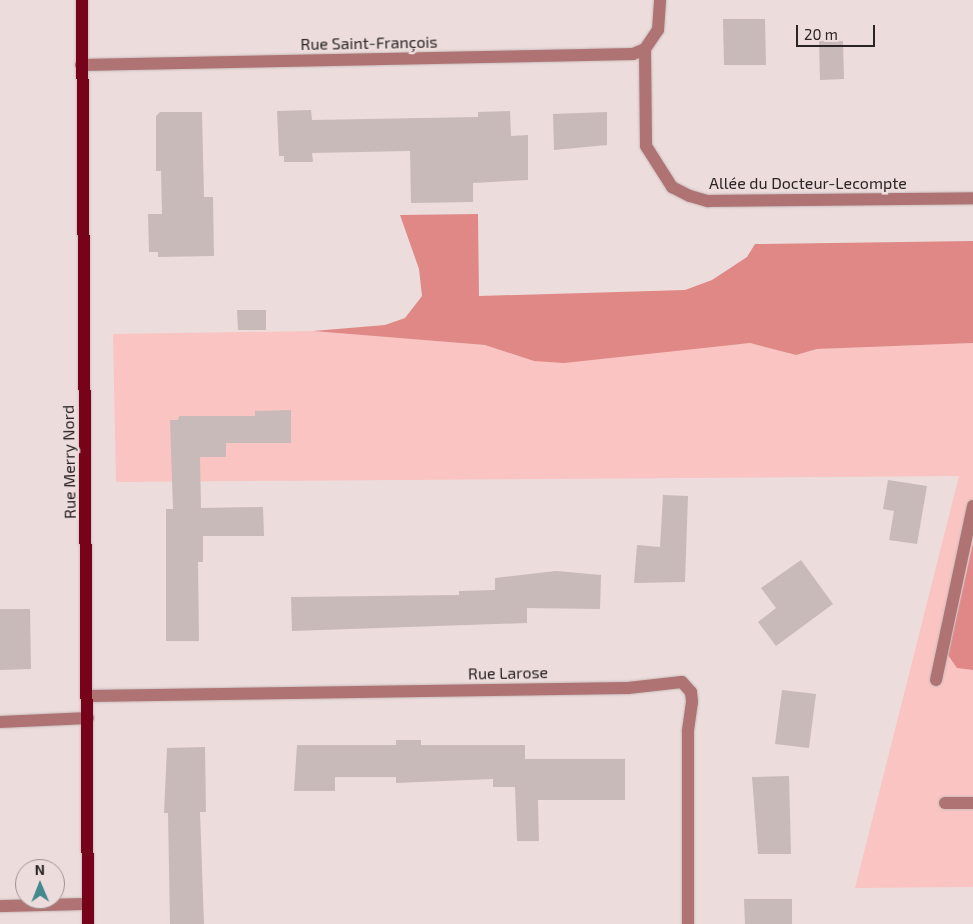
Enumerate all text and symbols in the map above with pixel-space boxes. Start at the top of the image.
scale bar [798,15,877,47]
text: 20 m [804,25,838,43]
street label: Rue Saint-François [300,32,438,54]
street label: Allée du Docteur-Lecompte [709,173,907,193]
street label: Rue Merry Nord [58,405,80,519]
street label: Rue Larose [468,663,548,683]
north arrow [15,859,65,909]
text: N [35,861,45,878]

